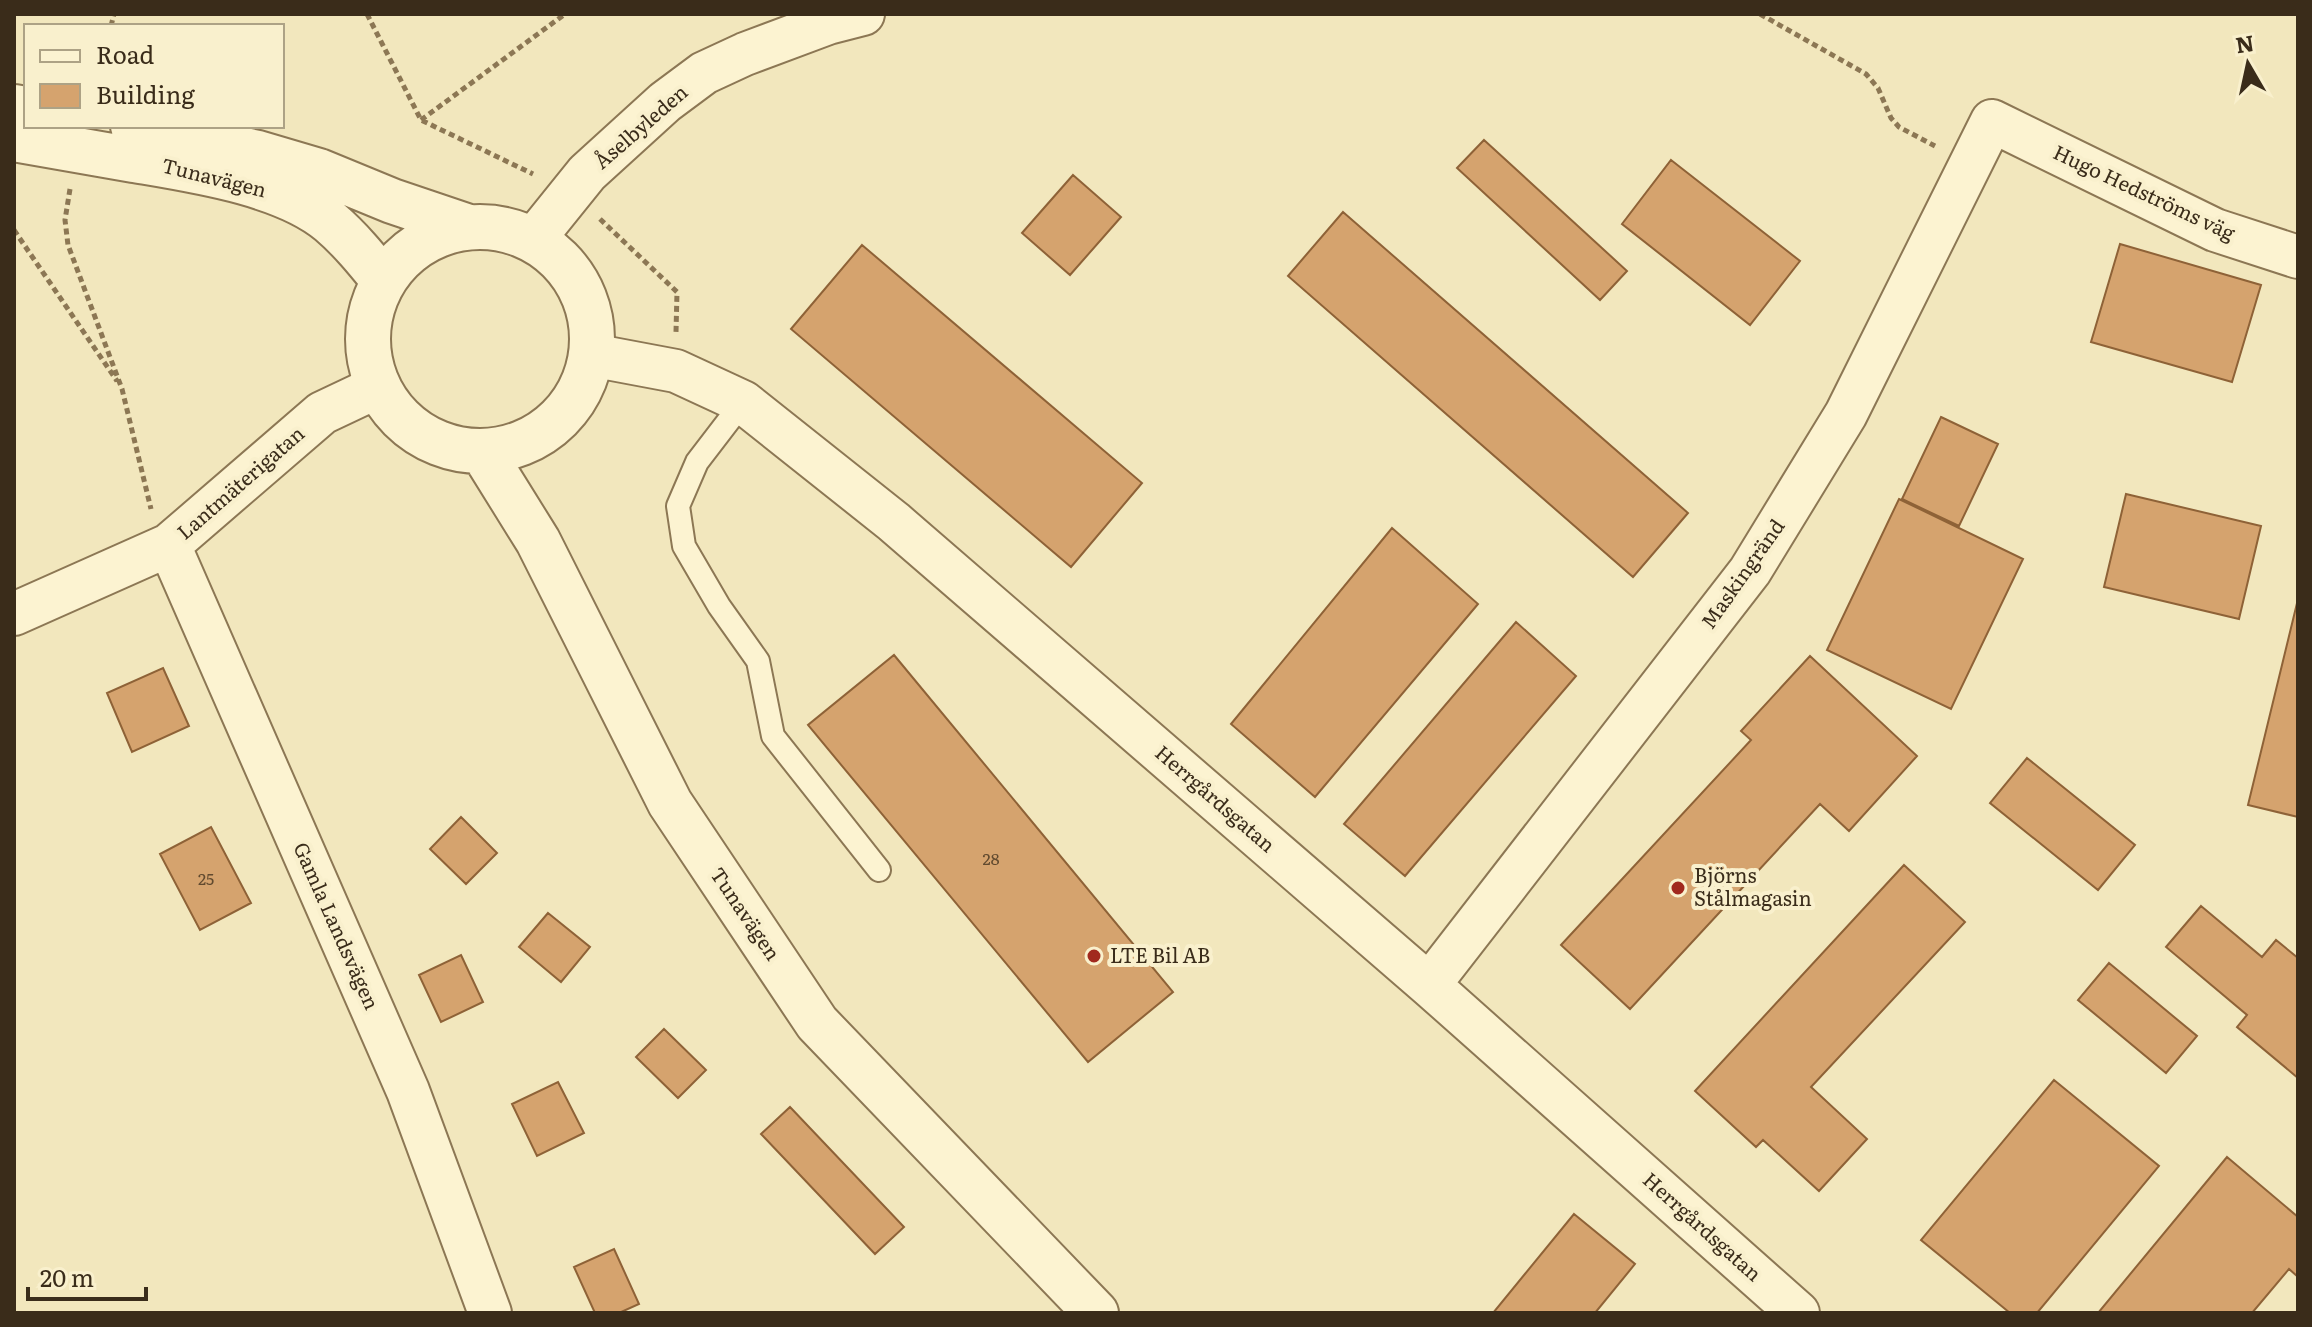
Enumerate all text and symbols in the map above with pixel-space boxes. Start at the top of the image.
legend [24,24,284,128]
north arrow [2208,24,2288,104]
text: N [2233,25,2256,61]
text: Road [96,36,155,71]
text: Building [96,76,195,111]
street label: Åselbyleden [586,76,693,175]
street label: Hugo Hedströms väg [2049,136,2242,247]
street label: Tunavägen [159,149,270,204]
street label: Lantmäterigatan [169,418,310,545]
street label: Maskingränd [1692,512,1790,634]
street label: Herrgårdsgatan [1150,737,1283,858]
street label: Gamla Landsvägen [287,837,388,1014]
house number: 28 [983,846,1000,870]
place label: Björns Stålmagasin [1694,859,1812,912]
street label: Tunavägen [704,860,789,966]
house number: 25 [198,866,214,890]
marker: Björns Stålmagasin [1669,879,1687,897]
place label: LTE Bil AB [1110,939,1210,969]
marker: LTE Bil AB [1085,947,1103,965]
street label: Herrgårdsgatan [1637,1164,1769,1287]
scale bar [28,1251,146,1301]
text: 20 m [40,1259,94,1294]

